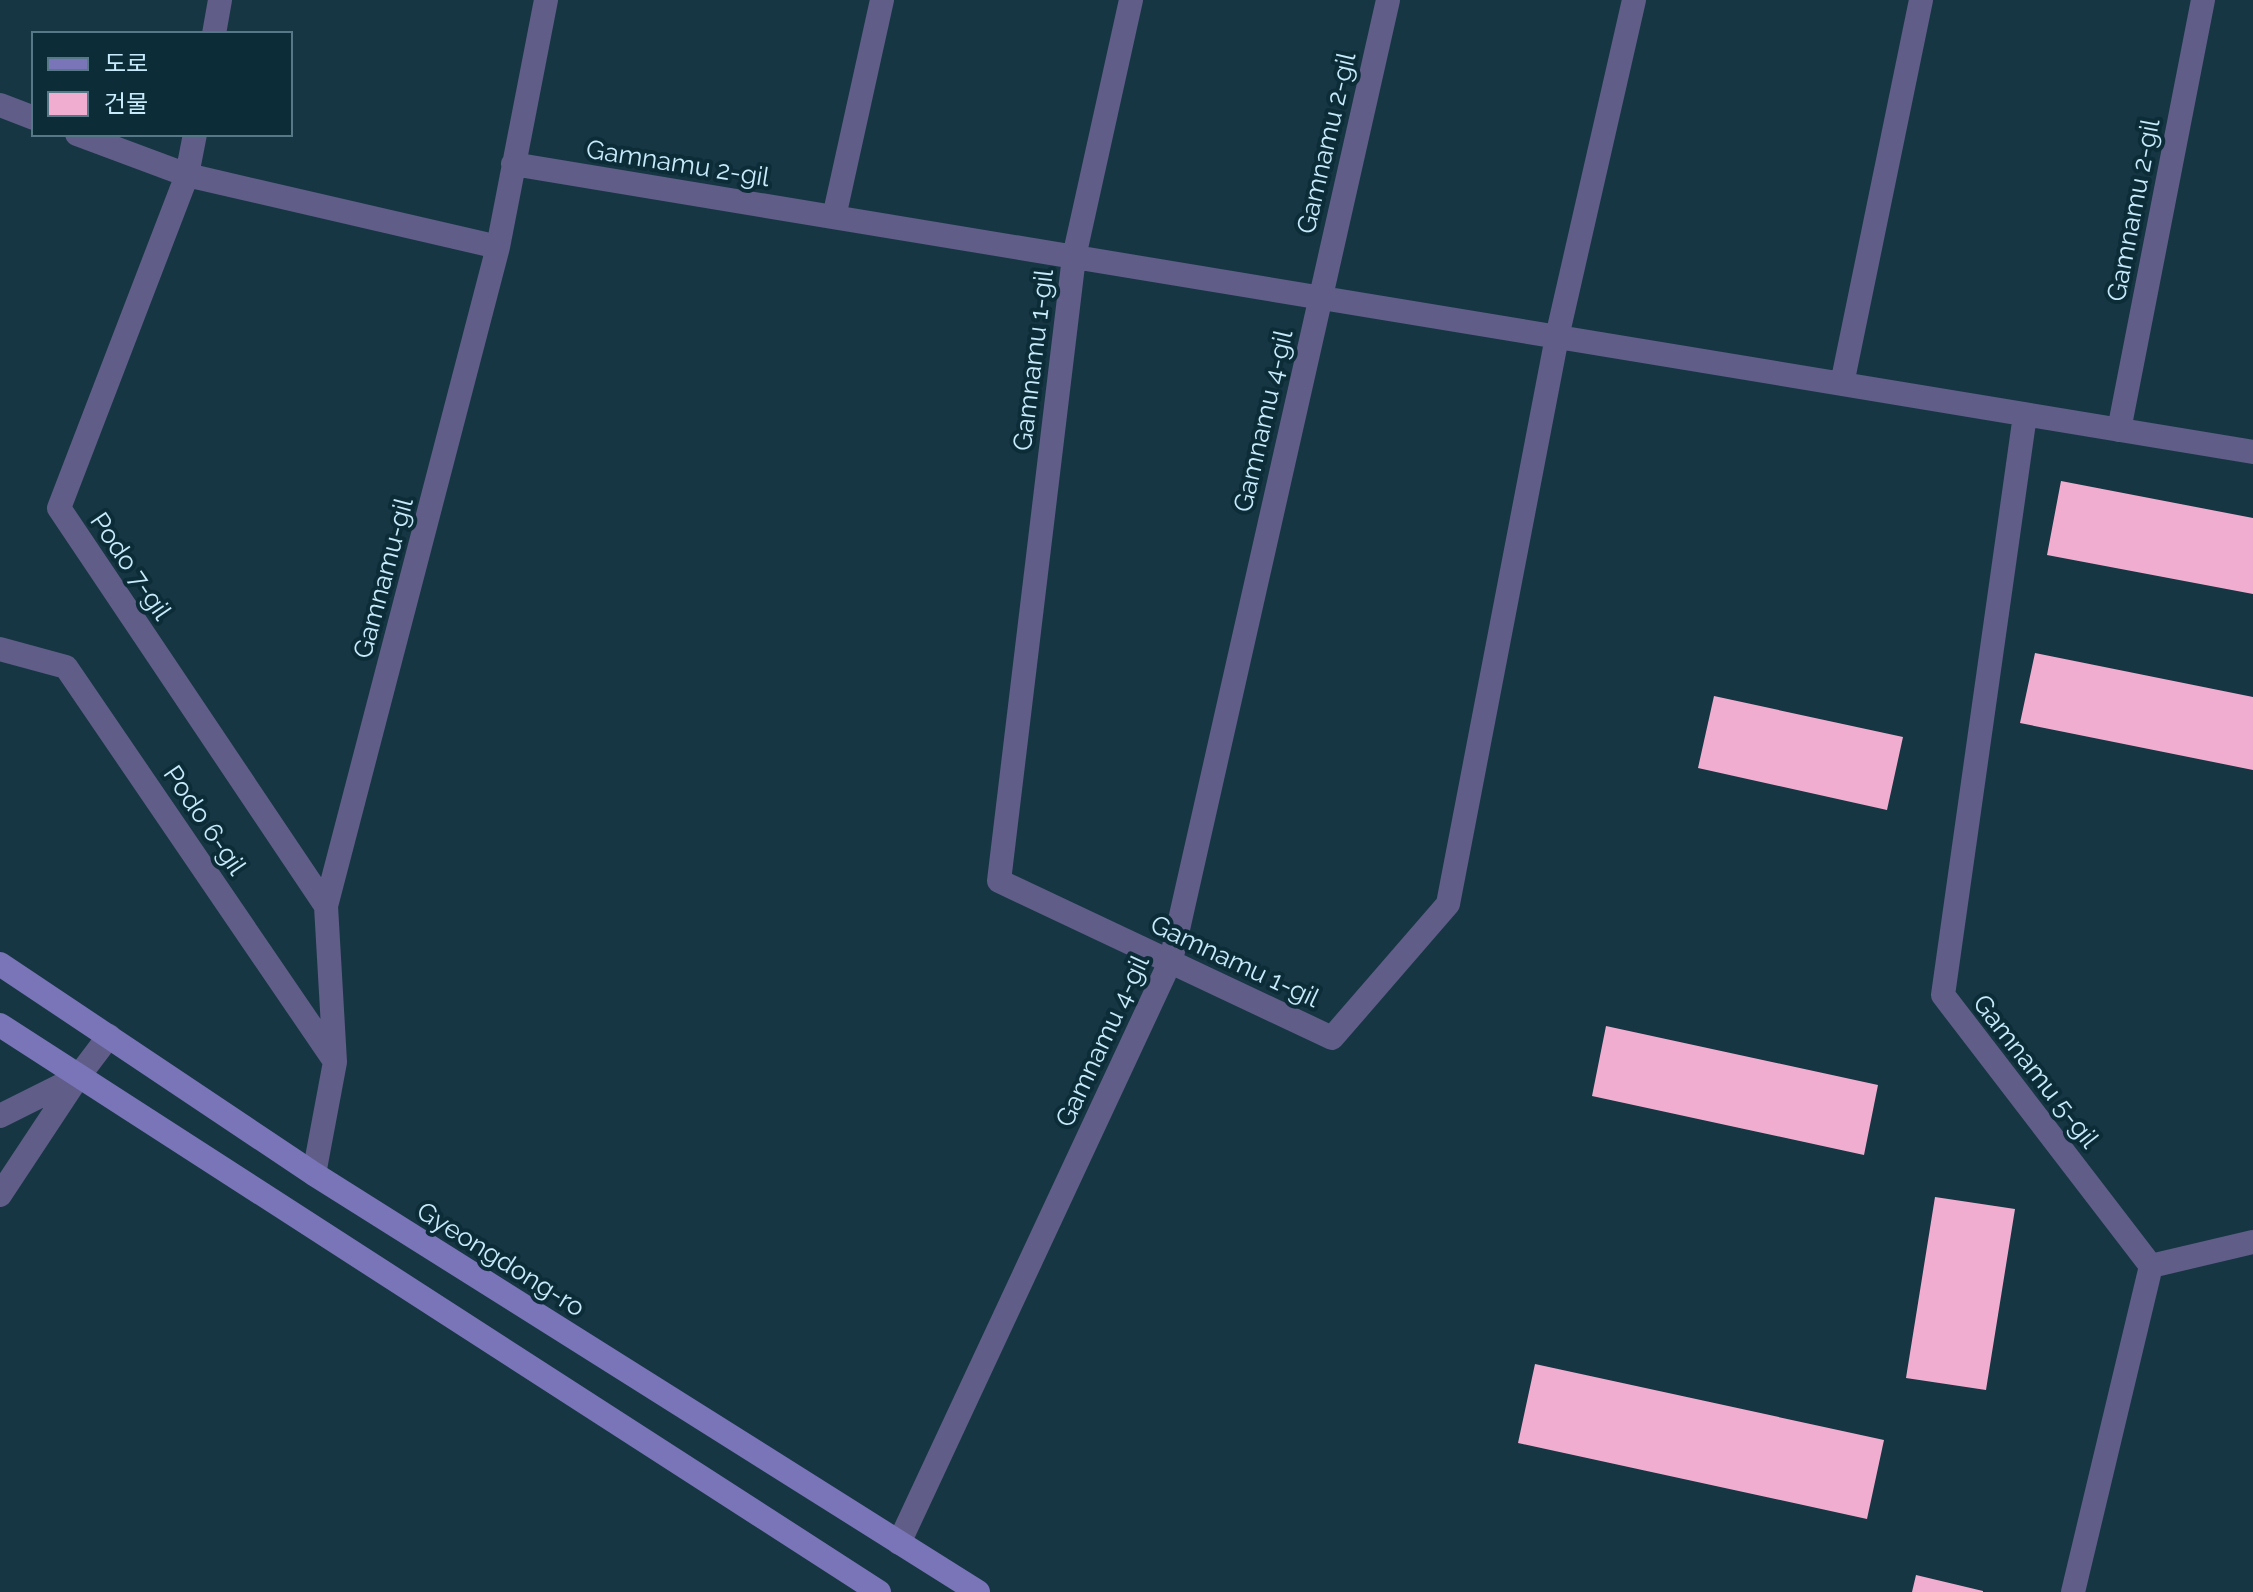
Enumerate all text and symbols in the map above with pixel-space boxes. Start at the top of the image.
legend [32,32,292,136]
street label: Gamnamu 2-gil [1291,48,1362,237]
text: 도로 [104,49,148,78]
text: 건물 [104,89,148,118]
street label: Gamnamu 2-gil [2101,115,2166,304]
street label: Gamnamu 2-gil [584,134,773,192]
street label: Gamnamu 1-gil [1007,267,1059,452]
street label: Gamnamu 4-gil [1227,326,1299,515]
street label: Gamnamu-gil [347,493,419,662]
street label: Podo 7-gil [84,507,178,626]
street label: Podo 6-gil [158,760,253,881]
street label: Gamnamu 1-gil [1146,909,1325,1014]
street label: Gamnamu 4-gil [1049,950,1155,1132]
street label: Gamnamu 5-gil [1967,989,2106,1154]
street label: Gyeongdong-ro [412,1195,590,1323]

